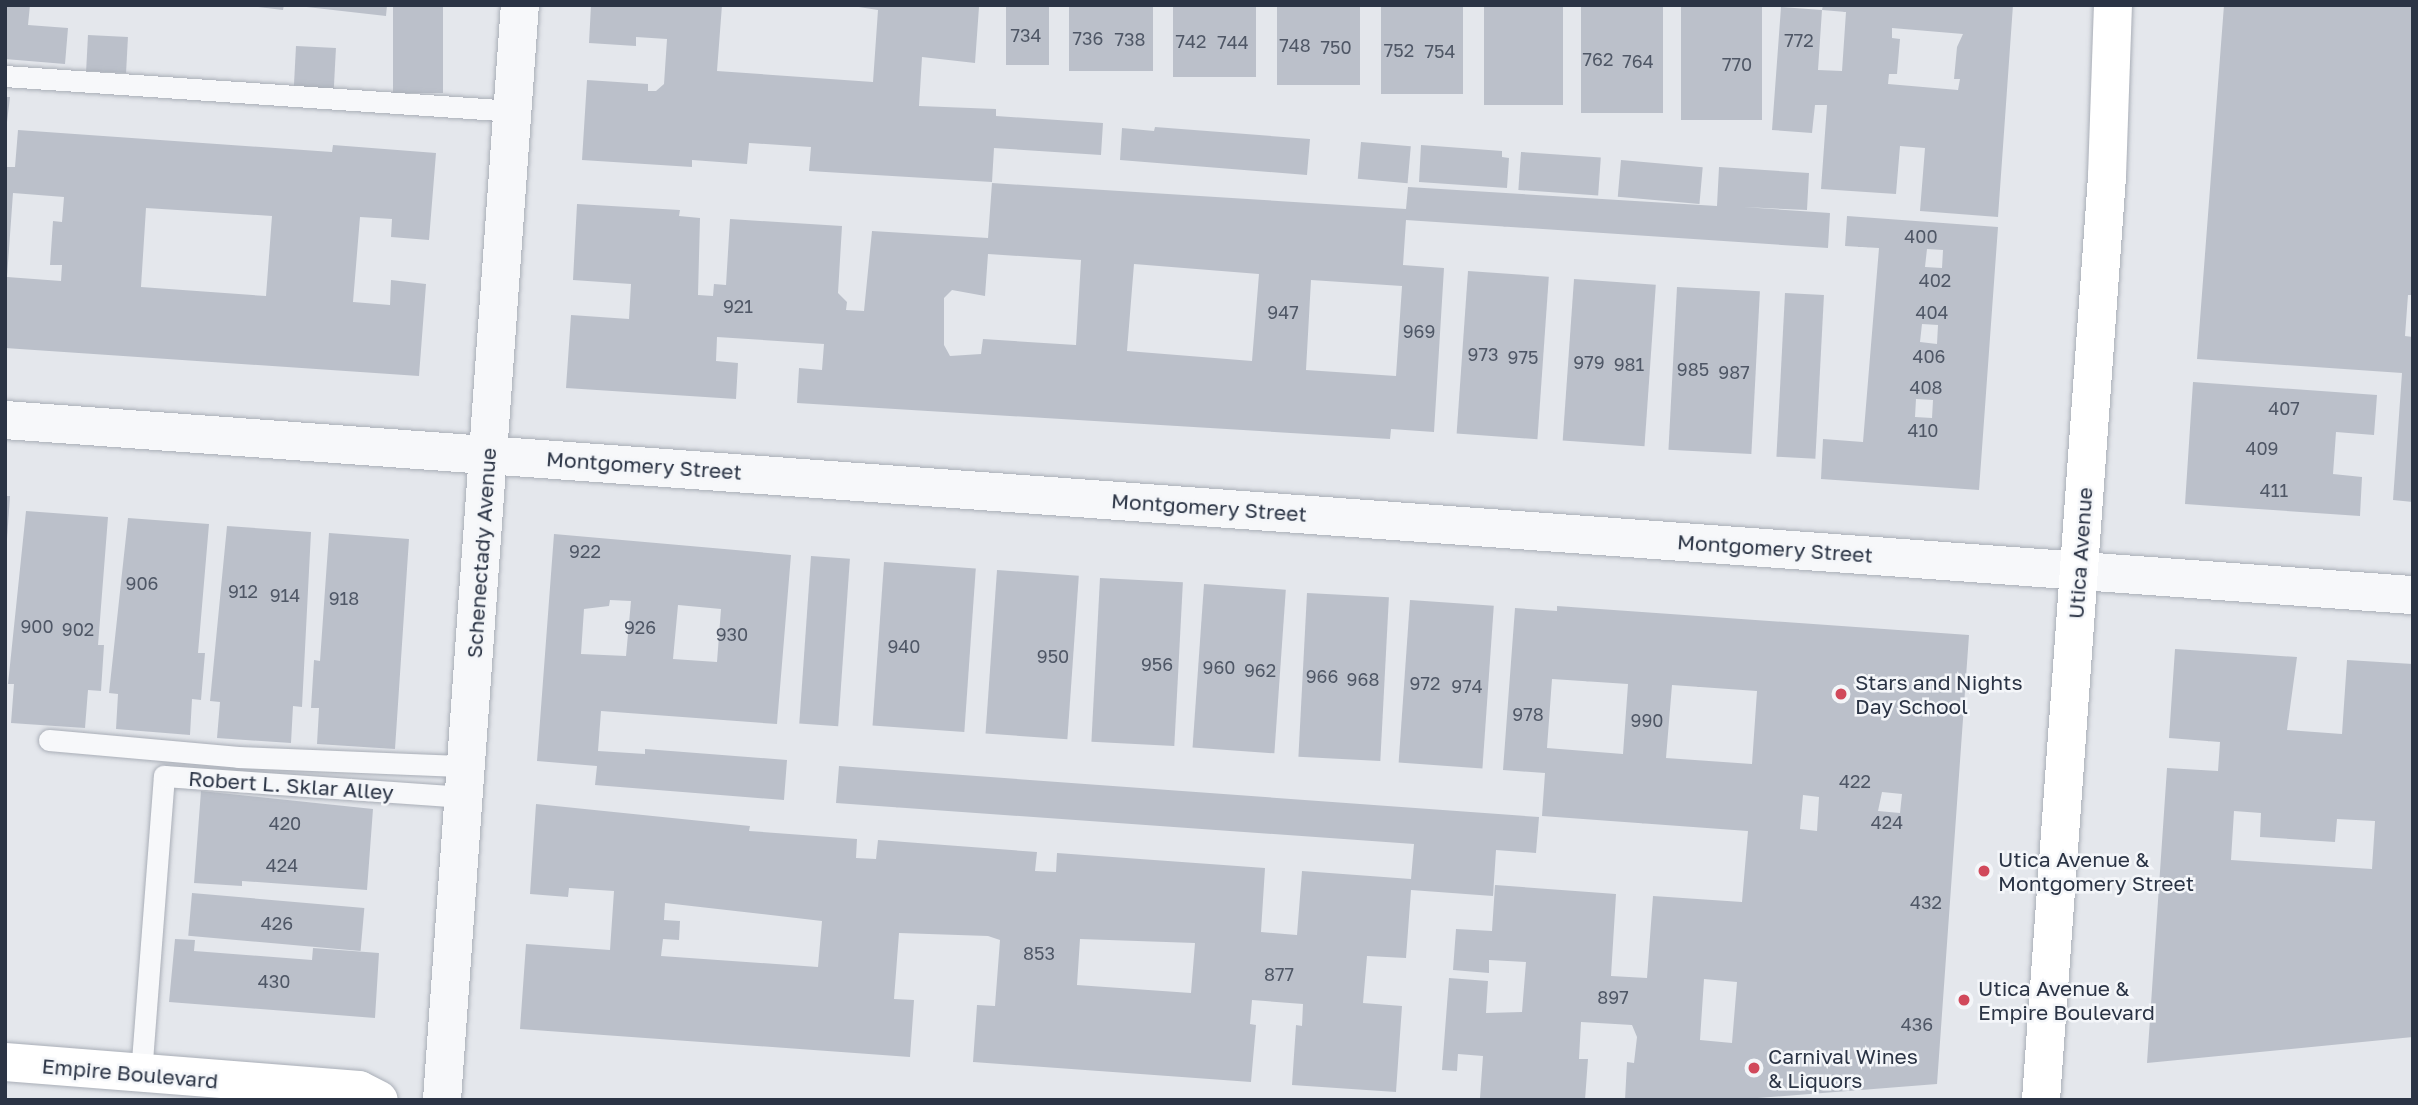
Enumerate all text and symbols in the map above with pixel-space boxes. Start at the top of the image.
house number: 734 [1010,24,1042,46]
house number: 736 [1073,27,1103,49]
house number: 738 [1114,28,1146,50]
house number: 772 [1784,29,1814,51]
house number: 742 [1176,30,1206,52]
house number: 744 [1217,31,1249,53]
house number: 748 [1279,34,1311,56]
house number: 750 [1320,36,1352,58]
house number: 752 [1384,39,1414,61]
house number: 754 [1425,40,1455,62]
house number: 762 [1583,48,1613,70]
house number: 764 [1622,50,1654,72]
house number: 770 [1722,53,1752,75]
house number: 400 [1904,225,1938,247]
house number: 402 [1919,269,1951,291]
house number: 921 [723,295,753,317]
house number: 947 [1267,301,1299,323]
house number: 404 [1915,301,1949,323]
house number: 969 [1403,320,1435,342]
house number: 973 [1468,343,1498,365]
house number: 406 [1912,345,1946,367]
house number: 975 [1508,346,1538,368]
house number: 979 [1573,351,1605,373]
house number: 981 [1614,353,1644,375]
house number: 985 [1677,358,1709,380]
house number: 987 [1718,361,1750,383]
house number: 408 [1909,376,1943,398]
house number: 407 [2268,397,2300,419]
house number: 410 [1908,419,1938,441]
house number: 409 [2245,437,2279,459]
street label: Montgomery Street [545,446,743,484]
street label: Schenectady Avenue [461,447,501,659]
house number: 411 [2260,479,2288,501]
street label: Utica Avenue [2063,486,2097,620]
street label: Montgomery Street [1110,488,1308,526]
street label: Montgomery Street [1676,529,1874,567]
house number: 922 [569,540,601,562]
house number: 906 [126,572,158,594]
house number: 912 [228,580,258,602]
house number: 914 [270,584,300,606]
house number: 918 [329,587,359,609]
house number: 900 [20,615,54,637]
house number: 926 [624,616,656,638]
house number: 902 [62,618,94,640]
house number: 930 [716,623,748,645]
house number: 940 [887,635,921,657]
house number: 950 [1037,645,1069,667]
house number: 956 [1141,653,1173,675]
house number: 960 [1203,656,1235,678]
house number: 962 [1244,659,1276,681]
house number: 966 [1306,665,1338,687]
house number: 968 [1347,668,1379,690]
place label: Stars and Nights Day School [1855,669,2023,719]
house number: 972 [1410,672,1440,694]
house number: 974 [1451,675,1483,697]
marker: Stars and Nights Day School [1833,686,1849,702]
house number: 978 [1512,703,1544,725]
house number: 990 [1631,709,1663,731]
street label: Robert L. Sklar Alley [188,765,394,805]
house number: 422 [1839,770,1871,792]
house number: 424 [1871,811,1903,833]
house number: 420 [269,812,301,834]
place label: Utica Avenue & Montgomery Street [1998,846,2194,896]
house number: 424 [266,854,298,876]
marker: Utica Avenue & Montgomery Street [1976,863,1992,879]
house number: 432 [1910,891,1942,913]
house number: 426 [261,912,293,934]
house number: 853 [1023,942,1055,964]
house number: 877 [1264,963,1294,985]
house number: 430 [258,970,290,992]
place label: Utica Avenue & Empire Boulevard [1978,975,2155,1025]
house number: 897 [1597,986,1629,1008]
marker: Utica Avenue & Empire Boulevard [1956,992,1972,1008]
house number: 436 [1901,1013,1933,1035]
place label: Carnival Wines & Liquors [1768,1043,1918,1093]
street label: Empire Boulevard [41,1053,219,1093]
marker: Carnival Wines & Liquors [1746,1060,1762,1076]

